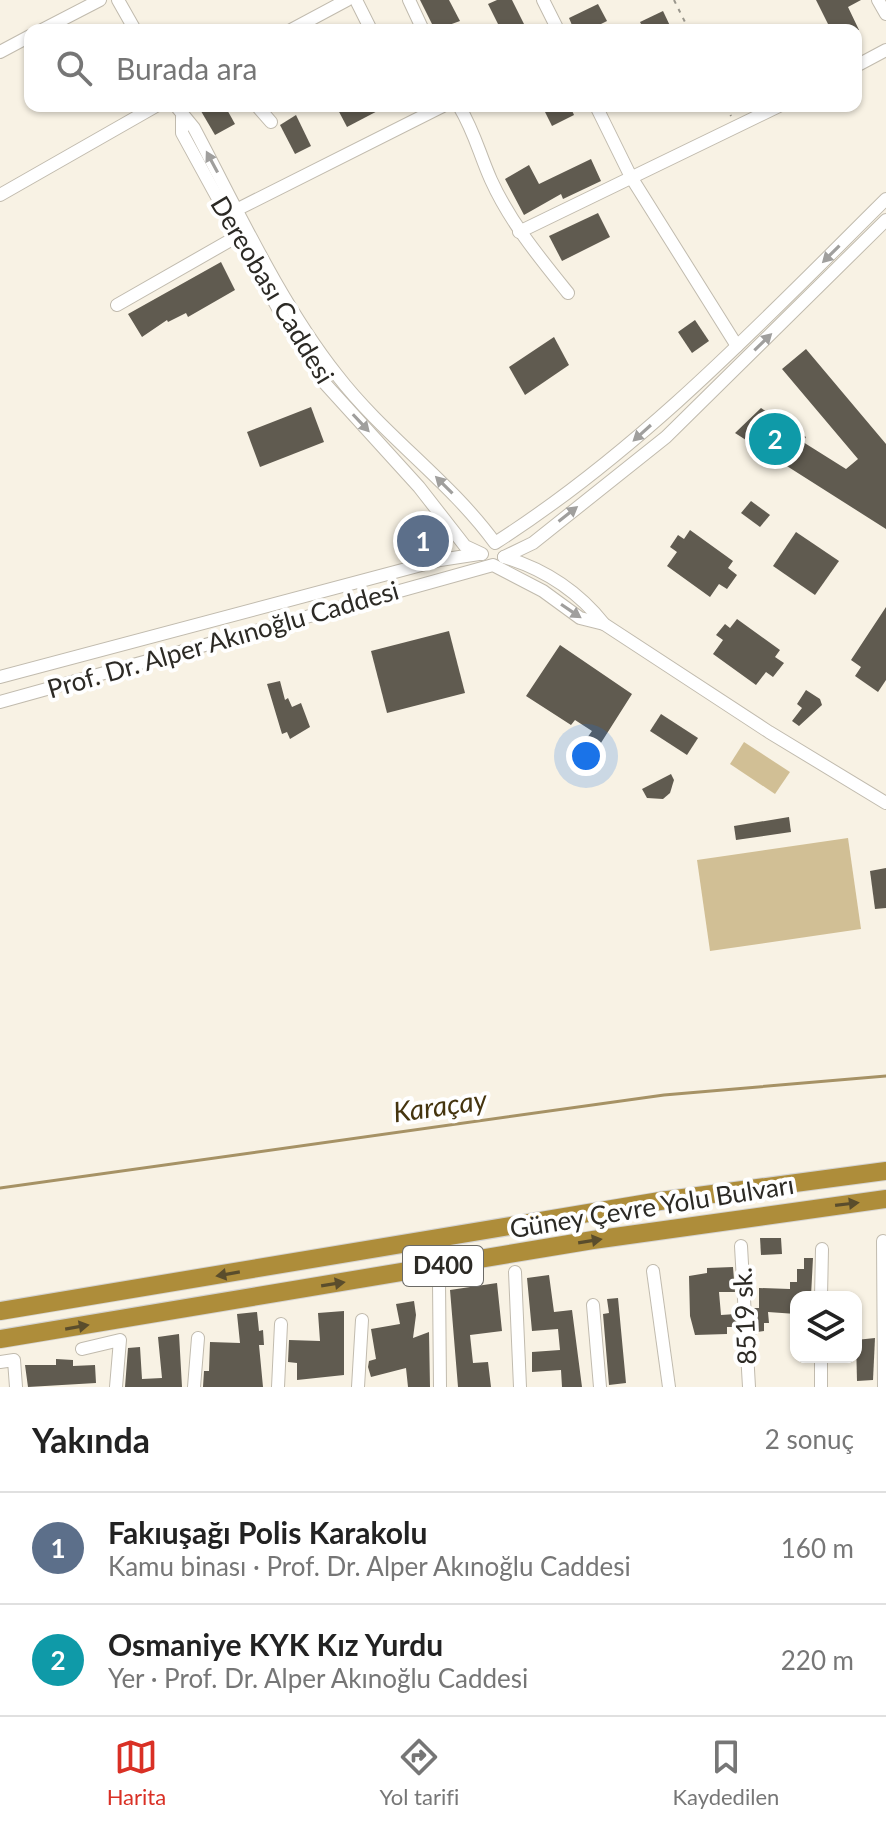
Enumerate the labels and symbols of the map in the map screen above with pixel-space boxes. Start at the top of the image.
one-way arrow [206,151,219,174]
street label: Dereobası Caddesi [204,190,341,389]
one-way arrow [822,244,841,263]
one-way arrow [753,334,772,352]
pin: 2 [749,409,801,469]
one-way arrow [351,414,369,433]
one-way arrow [633,424,653,441]
one-way arrow [435,476,453,495]
one-way arrow [558,507,578,523]
pin: 1 [397,511,449,571]
street label: Prof. Dr. Alper Akınoğlu Caddesi [43,573,402,705]
one-way arrow [561,604,582,619]
your location [566,736,606,776]
water label: Karaçay [391,1082,489,1128]
street label: Güney Çevre Yolu Bulvarı [508,1168,796,1244]
one-way arrow [835,1197,860,1210]
one-way arrow [578,1234,603,1247]
road number: D400 [403,1246,483,1286]
street label: 8519 sk. [725,1266,763,1366]
one-way arrow [215,1268,240,1281]
one-way arrow [321,1277,346,1290]
one-way arrow [65,1320,90,1332]

